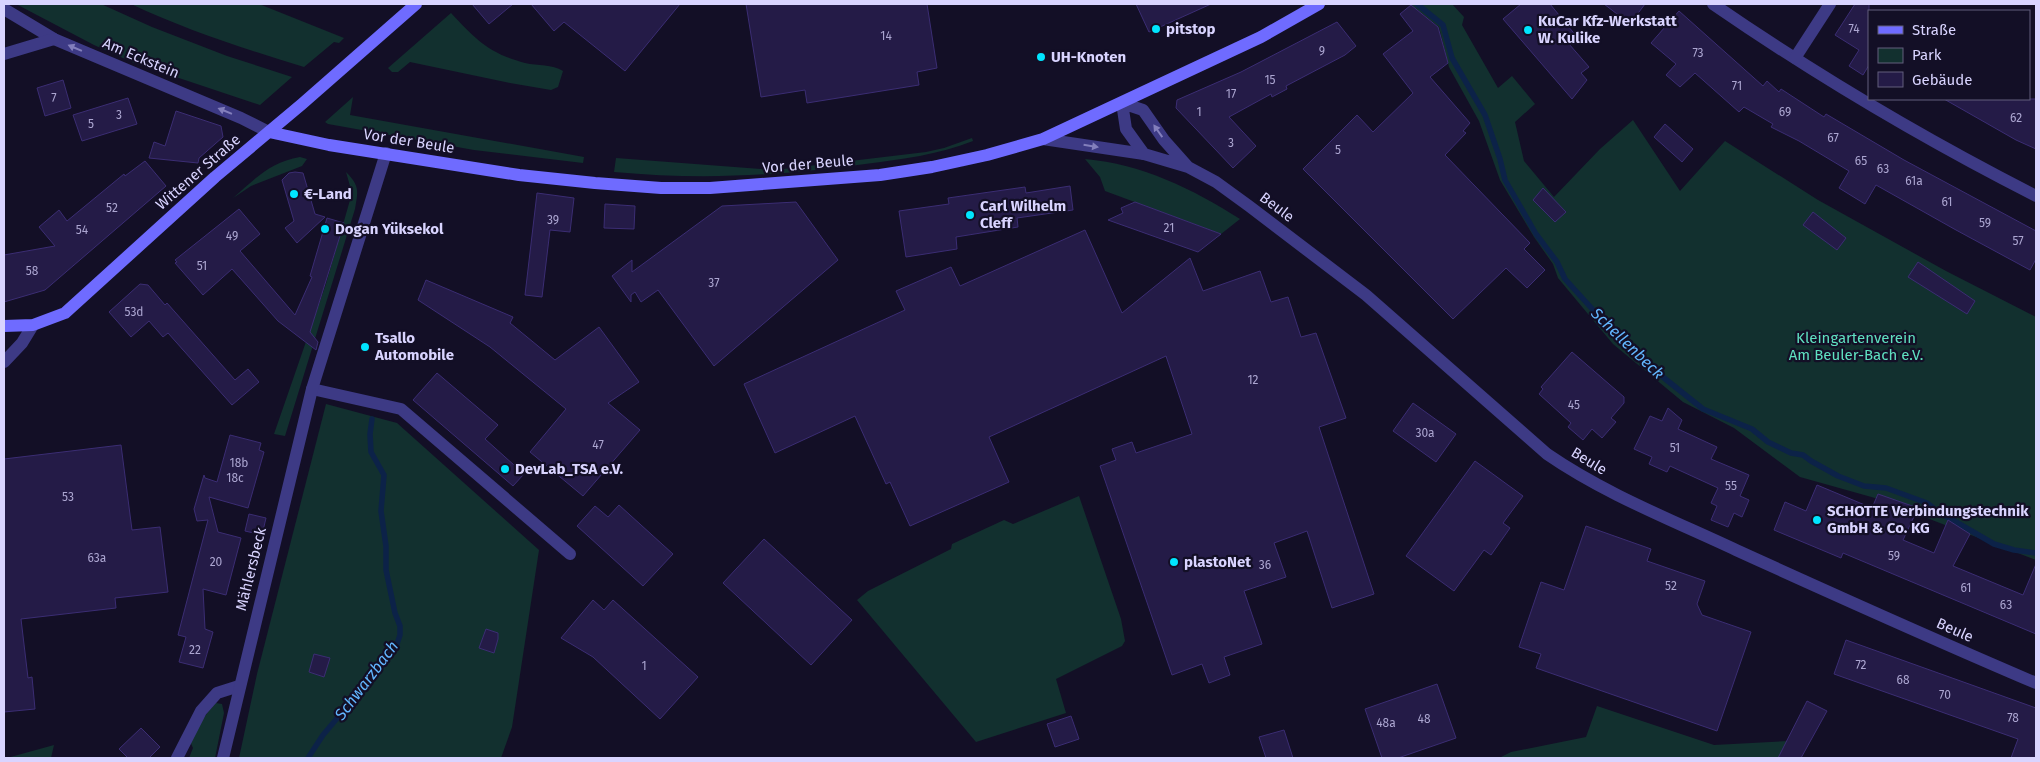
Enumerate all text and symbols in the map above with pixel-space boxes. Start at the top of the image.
legend [1868,10,2030,100]
place label: KuCar Kfz-Werkstatt W. Kulike [1538,12,1677,47]
place label: pitstop [1166,20,1216,38]
text: Straße [1912,21,1956,39]
house number: 74 [1848,22,1860,36]
marker: pitstop [1150,23,1162,35]
marker: KuCar Kfz-Werkstatt W. Kulike [1522,24,1534,36]
house number: 14 [880,29,892,43]
street label: Am Eckstein [100,34,182,82]
one-way arrow [68,43,82,51]
house number: 9 [1319,44,1325,58]
house number: 73 [1692,46,1704,60]
text: Park [1912,46,1942,64]
place label: UH-Knoten [1051,48,1126,66]
marker: UH-Knoten [1035,51,1047,63]
text: Gebäude [1912,71,1972,89]
house number: 15 [1264,73,1276,87]
house number: 71 [1732,79,1742,93]
house number: 17 [1226,87,1236,101]
house number: 7 [51,91,57,105]
house number: 1 [1196,105,1202,119]
house number: 69 [1779,105,1791,119]
one-way arrow [217,107,232,115]
house number: 3 [116,108,122,122]
house number: 62 [2010,111,2022,125]
house number: 5 [88,117,94,131]
one-way arrow [1153,124,1163,138]
street label: Vor der Beule [362,125,456,157]
street label: Wittener Straße [152,130,244,214]
house number: 67 [1827,131,1839,145]
house number: 3 [1228,136,1234,150]
one-way arrow [1083,142,1099,150]
house number: 5 [1335,143,1341,157]
street label: Vor der Beule [761,151,855,177]
house number: 65 [1855,154,1867,168]
house number: 63 [1877,162,1889,176]
house number: 61a [1905,174,1923,188]
place label: €-Land [304,185,352,203]
marker: €-Land [288,188,300,200]
street label: Beule [1256,188,1298,226]
house number: 61 [1941,195,1953,209]
place label: Carl Wilhelm Cleff [980,197,1066,232]
house number: 52 [106,201,118,215]
marker: Carl Wilhelm Cleff [964,209,976,221]
house number: 39 [547,213,559,227]
house number: 59 [1979,216,1991,230]
place label: Dogan Yüksekol [335,220,444,238]
house number: 21 [1164,221,1174,235]
house number: 54 [76,223,89,237]
marker: Dogan Yüksekol [319,223,331,235]
house number: 49 [226,229,238,243]
house number: 57 [2012,234,2024,248]
house number: 51 [197,259,207,273]
house number: 58 [26,264,39,278]
house number: 37 [708,276,720,290]
water label: Schellenbeck [1586,303,1668,383]
house number: 53d [124,305,144,319]
place label: Tsallo Automobile [374,329,454,364]
park label: Kleingartenverein Am Beuler-Bach e.V. [1789,329,1923,364]
marker: Tsallo Automobile [359,341,371,353]
house number: 12 [1247,373,1259,387]
house number: 45 [1568,398,1580,412]
house number: 30a [1415,426,1435,440]
house number: 47 [592,438,604,452]
house number: 51 [1670,441,1680,455]
street label: Beule [1568,443,1610,479]
house number: 18b [230,456,248,470]
place label: DevLab_TSA e.V. [515,460,624,478]
marker: DevLab_TSA e.V. [499,463,511,475]
house number: 18c [226,471,244,485]
house number: 55 [1725,479,1737,493]
house number: 53 [62,490,74,504]
place label: SCHOTTE Verbindungstechnik GmbH & Co. KG [1827,502,2029,537]
marker: SCHOTTE Verbindungstechnik GmbH & Co. KG [1811,514,1823,526]
street label: Mählersbeck [232,525,270,613]
house number: 59 [1888,549,1900,563]
house number: 63a [88,551,106,565]
place label: plastoNet [1184,553,1251,571]
house number: 20 [210,555,223,569]
marker: plastoNet [1168,556,1180,568]
house number: 36 [1259,558,1271,572]
house number: 52 [1665,579,1677,593]
house number: 61 [1960,581,1972,595]
house number: 63 [2000,598,2012,612]
street label: Beule [1934,614,1976,646]
water label: Schwarzbach [330,637,402,724]
house number: 22 [189,643,201,657]
house number: 72 [1855,658,1867,672]
house number: 1 [641,659,647,673]
house number: 68 [1896,673,1910,687]
house number: 70 [1939,688,1951,702]
house number: 78 [2007,711,2019,725]
house number: 48 [1418,712,1431,726]
house number: 48a [1376,716,1396,730]

